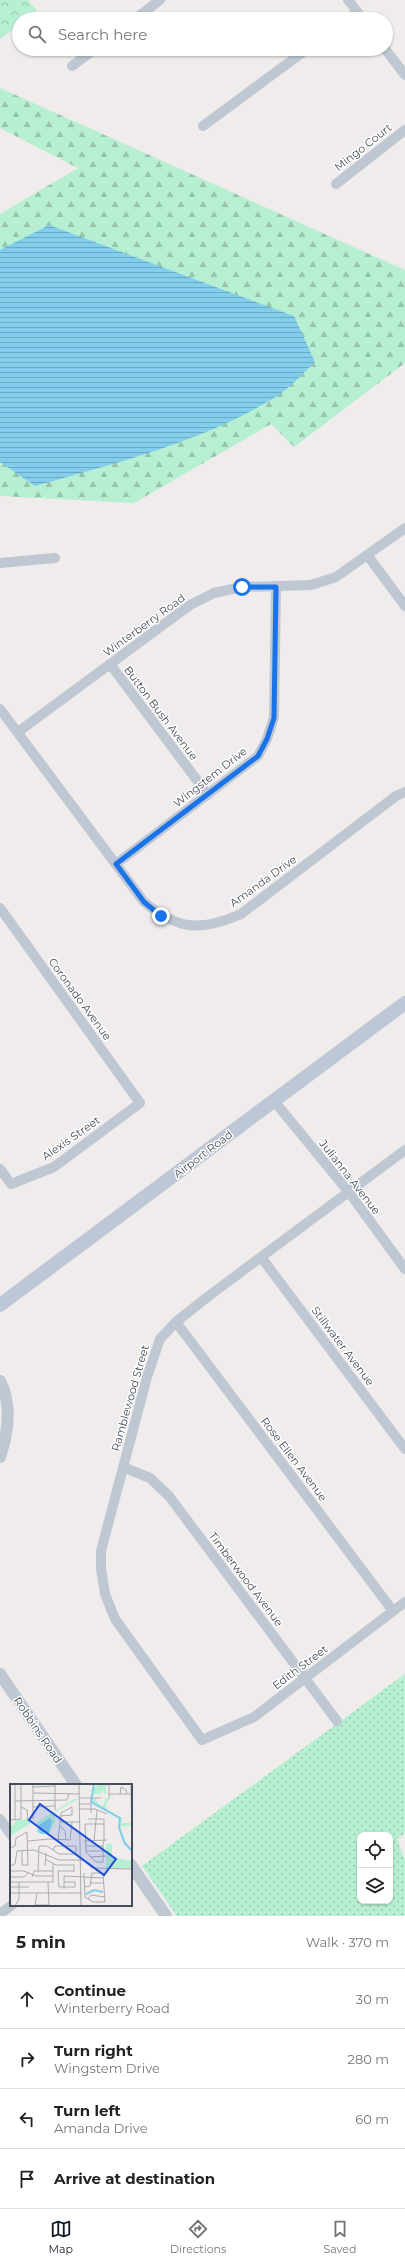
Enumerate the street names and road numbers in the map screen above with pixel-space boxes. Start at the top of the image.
street label: Mingo Court [331,120,395,174]
street label: Winterberry Road [100,591,188,659]
street label: Button Bush Avenue [121,663,201,763]
street label: Wingstem Drive [170,744,250,810]
street label: Amanda Drive [227,852,299,910]
street label: Coronado Avenue [45,955,115,1043]
street label: Alexis Street [39,1113,103,1163]
street label: Airport Road [171,1127,235,1181]
street label: Julianna Avenue [316,1136,384,1217]
street label: Stillwater Avenue [309,1304,378,1389]
street label: Ramblewood Street [108,1343,152,1453]
street label: Rose Ellen Avenue [258,1414,330,1504]
street label: Timberwood Avenue [206,1529,286,1629]
street label: Edith Street [270,1641,331,1692]
street label: Robbins Road [11,1694,65,1766]

